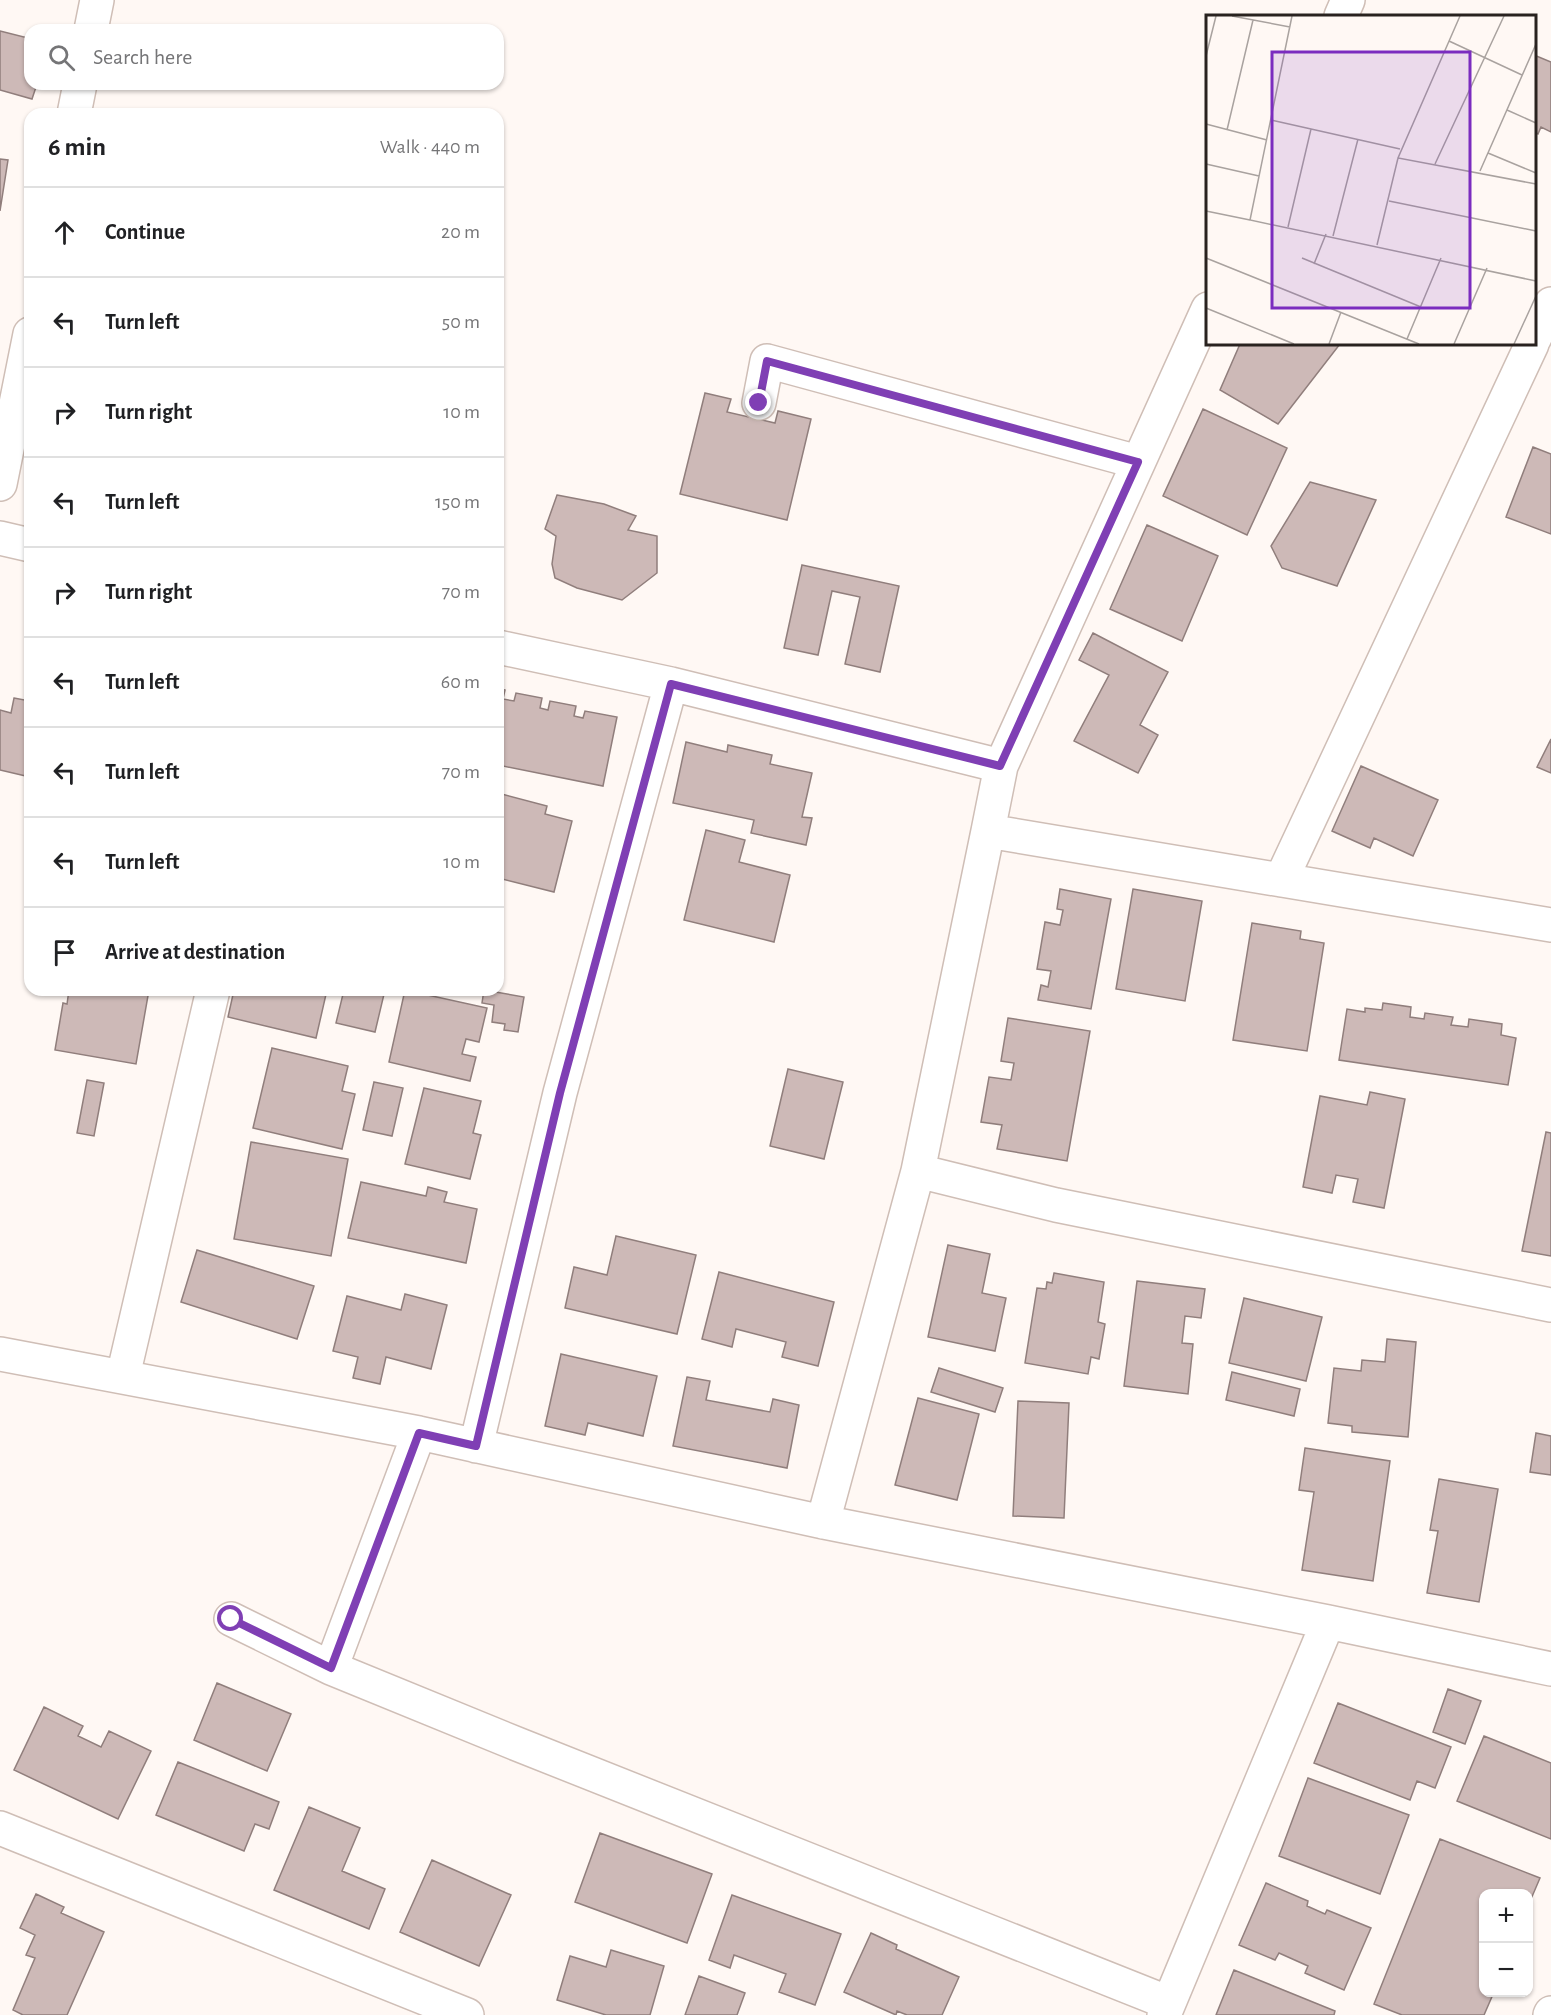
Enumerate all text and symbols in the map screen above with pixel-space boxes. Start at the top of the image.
inset map [1206,15,1536,345]
search box [24,24,504,90]
icon: search [45,41,78,74]
text: Search here [93,46,192,68]
text: 6 min [48,134,106,160]
text: Walk · 440 m [380,137,480,157]
icon: ahead [48,216,81,249]
text: Continue [105,221,185,243]
text: 20 m [441,222,480,242]
icon: left [48,306,81,339]
text: Turn left [105,311,179,333]
text: 50 m [442,312,480,332]
route end [745,389,771,415]
icon: right [48,396,81,429]
text: Turn right [105,401,192,423]
text: 10 m [443,402,480,422]
icon: left [48,486,81,519]
text: Turn left [105,491,179,513]
text: 150 m [435,492,480,512]
icon: right [48,576,81,609]
text: Turn right [105,581,192,603]
text: 70 m [442,582,480,602]
icon: left [48,666,81,699]
text: Turn left [105,671,179,693]
text: 60 m [441,672,480,692]
icon: left [48,756,81,789]
text: Turn left [105,761,179,783]
text: 70 m [442,762,480,782]
icon: left [48,846,81,879]
text: Turn left [105,851,179,873]
text: 10 m [443,852,480,872]
icon: arrive [48,936,81,969]
text: Arrive at destination [105,941,285,963]
route start [217,1605,243,1631]
map controls [1479,1889,1533,1997]
button: + [1479,1889,1533,1943]
button: − [1479,1943,1533,1997]

